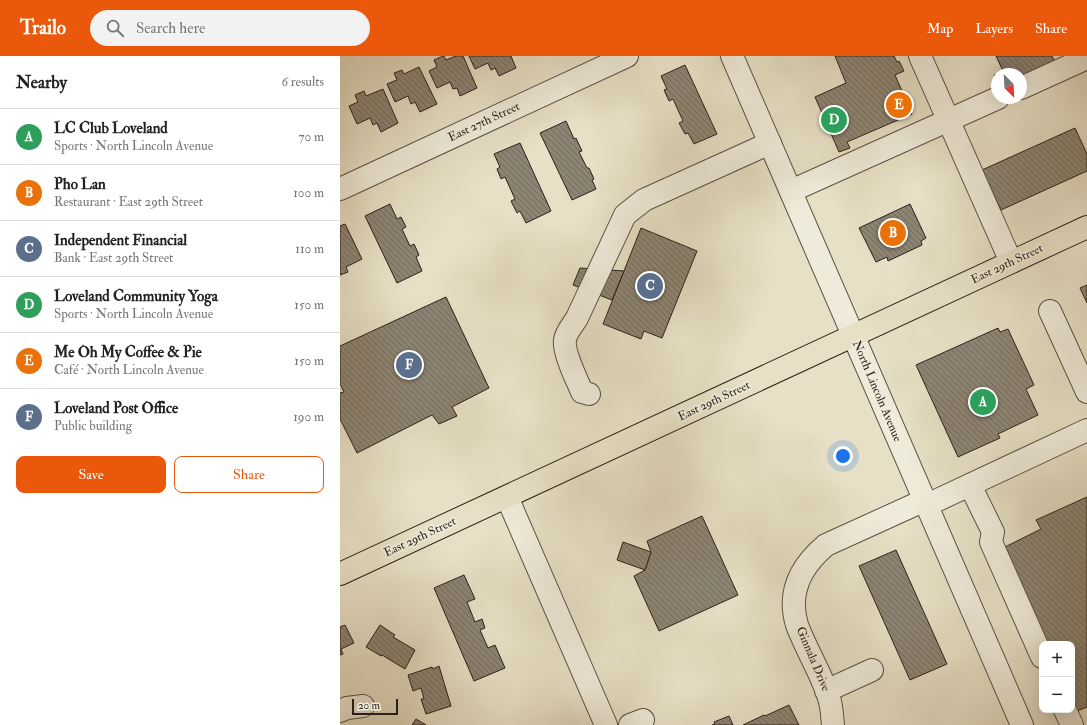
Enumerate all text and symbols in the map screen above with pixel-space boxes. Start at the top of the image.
search box [90,10,370,46]
text: Trailo [20,16,66,40]
icon: search [104,17,126,39]
text: Search here [136,19,205,38]
text: Map [927,20,953,37]
text: Layers [975,20,1013,37]
text: Share [1035,20,1067,37]
north arrow [991,68,1027,104]
text: Nearby [16,72,67,93]
text: 6 results [281,74,324,90]
pin: E [886,90,912,120]
street label: East 27th Street [446,99,522,145]
pin: D [821,105,847,135]
text: LC Club Loveland [54,119,168,138]
text: A [25,129,33,145]
text: 70 m [299,129,324,145]
text: Sports · North Lincoln Avenue [54,138,213,154]
text: Pho Lan [54,175,106,194]
text: B [25,185,33,201]
text: 100 m [293,185,324,201]
text: Restaurant · East 29th Street [54,194,203,210]
pin: B [880,218,906,248]
text: Independent Financial [54,231,187,250]
text: C [24,241,34,257]
text: 110 m [295,241,324,257]
street label: East 29th Street [968,241,1046,287]
text: Bank · East 29th Street [54,250,173,266]
pin: C [637,271,663,301]
text: Loveland Community Yoga [54,287,218,306]
text: D [24,297,34,313]
text: 150 m [294,297,324,313]
text: Sports · North Lincoln Avenue [54,306,213,322]
street label: North Lincoln Avenue [849,338,905,444]
text: Me Oh My Coffee & Pie [54,343,202,362]
pin: F [396,350,422,380]
text: E [24,353,34,369]
text: 150 m [294,353,324,369]
text: Café · North Lincoln Avenue [54,362,204,378]
street label: East 29th Street [675,378,753,424]
pin: A [970,387,996,417]
text: Loveland Post Office [54,399,178,418]
text: F [25,409,33,425]
text: 190 m [293,409,324,425]
text: Public building [54,418,132,434]
your location [833,446,853,466]
button: Save [16,456,166,493]
button: Share [174,456,324,493]
street label: East 29th Street [381,514,459,560]
street label: Ginnala Drive [793,624,833,694]
map controls [1039,641,1075,713]
button: + [1039,641,1075,677]
button: − [1039,677,1075,713]
scale bar [352,697,398,716]
text: 20 m [358,699,380,712]

